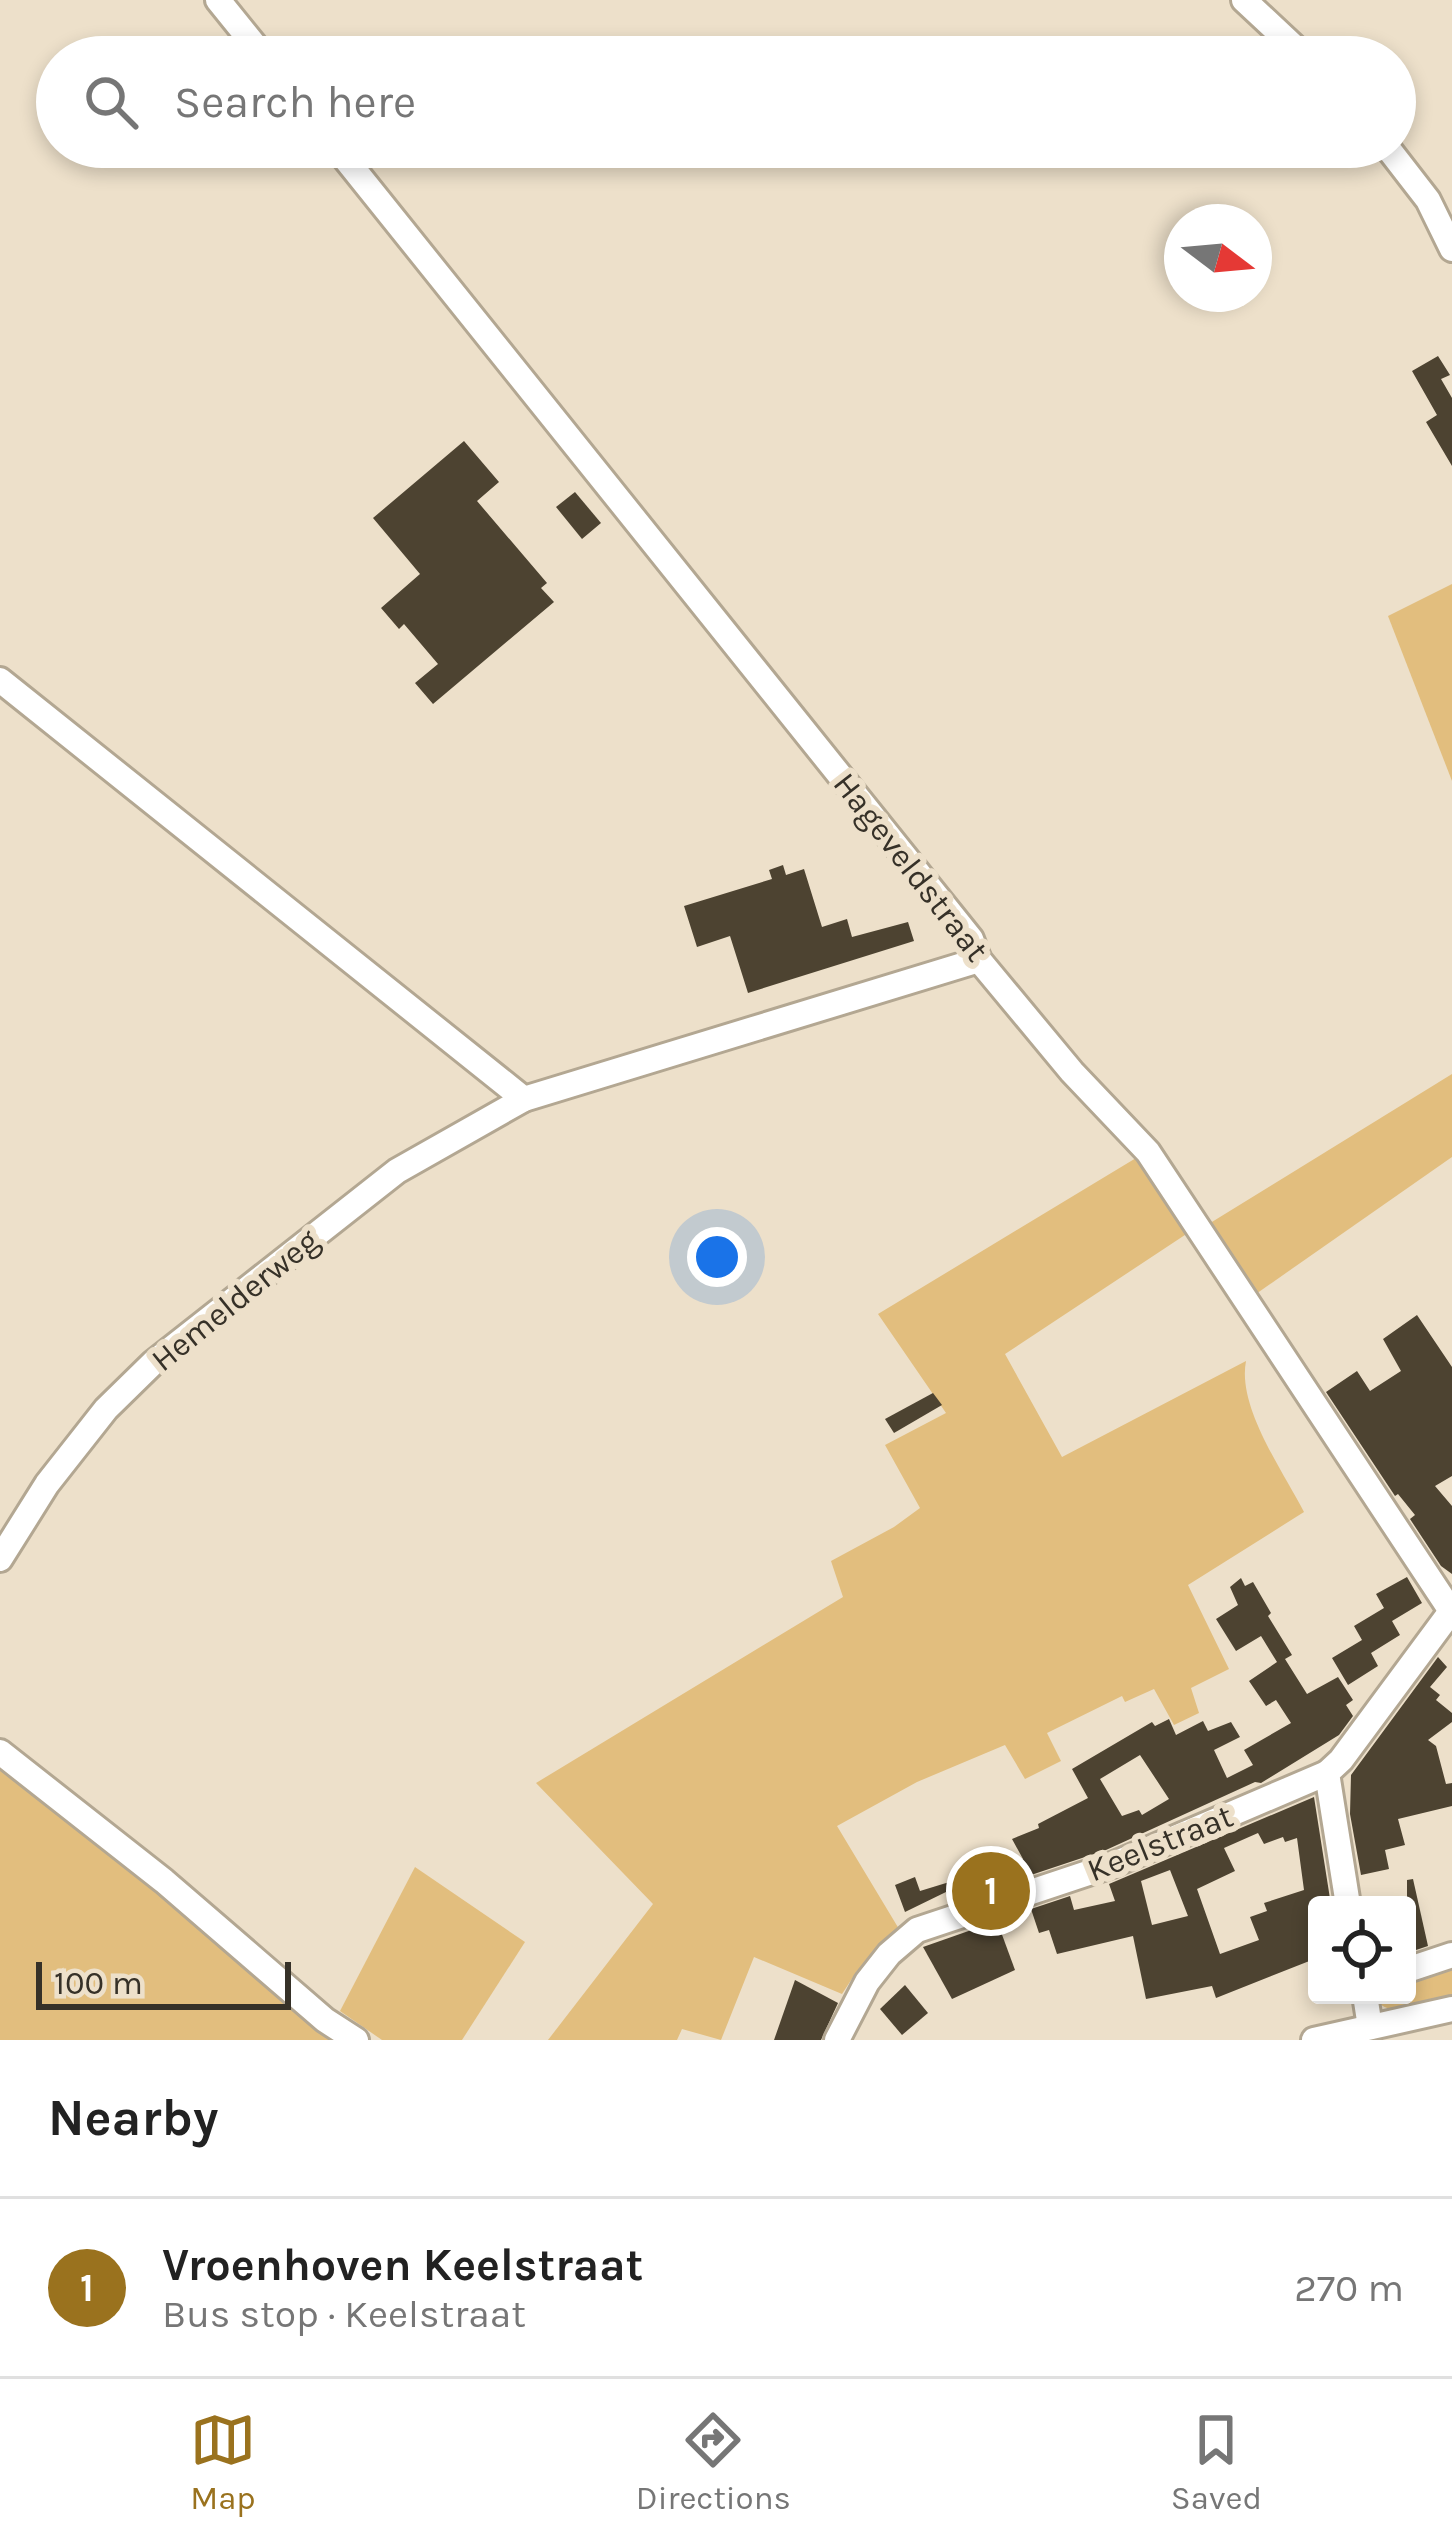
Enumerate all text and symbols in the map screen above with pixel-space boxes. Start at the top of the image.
search box [36,36,1416,168]
icon: search [78,69,144,135]
text: Search here [174,76,416,128]
north arrow [1164,204,1272,312]
street label: Hageveldstraat [826,765,996,969]
street label: Hemelderweg [144,1221,326,1379]
your location [687,1227,747,1287]
street label: Keelstraat [1082,1797,1238,1889]
pin: 1 [952,1846,1030,1936]
map controls [1308,1896,1416,2004]
button: locate [1308,1896,1416,2004]
scale bar [36,1956,291,2009]
text: 100 m [54,1964,143,2002]
text: Nearby [48,2088,218,2148]
text: Vroenhoven Keelstraat [162,2239,643,2291]
text: 1 [80,2265,94,2311]
text: 270 m [1294,2265,1404,2311]
text: Bus stop · Keelstraat [162,2291,526,2337]
tab: Map [190,2407,256,2517]
tab: Directions [636,2407,791,2517]
tab: Saved [1171,2407,1262,2517]

